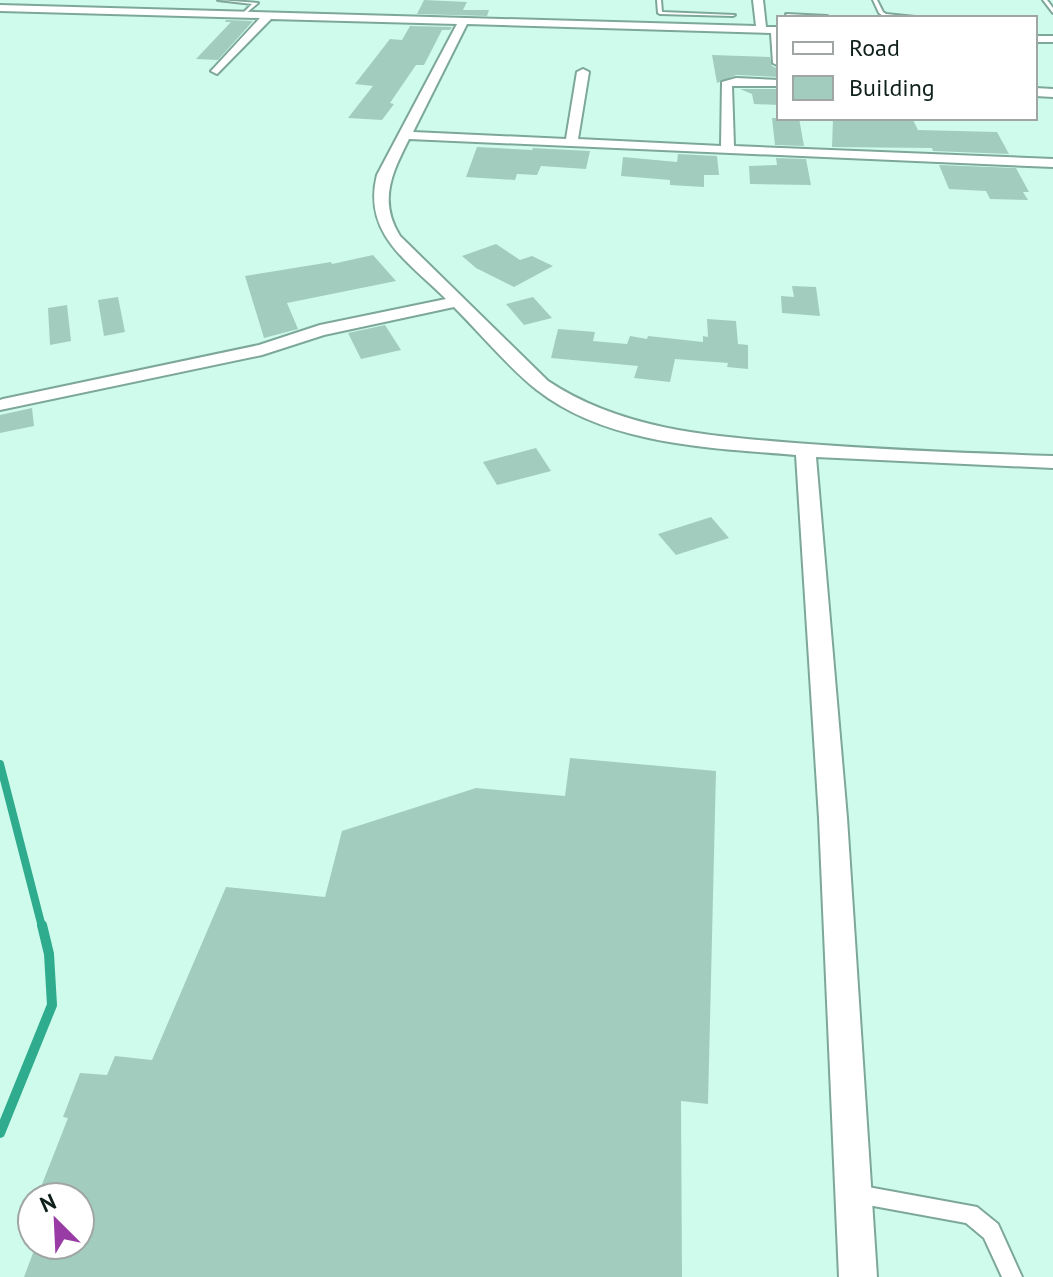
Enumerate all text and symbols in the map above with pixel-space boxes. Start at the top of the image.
legend [777,16,1037,120]
text: Road [849,32,900,63]
text: Building [849,72,935,103]
north arrow [16,1181,96,1261]
text: N [36,1187,60,1218]

